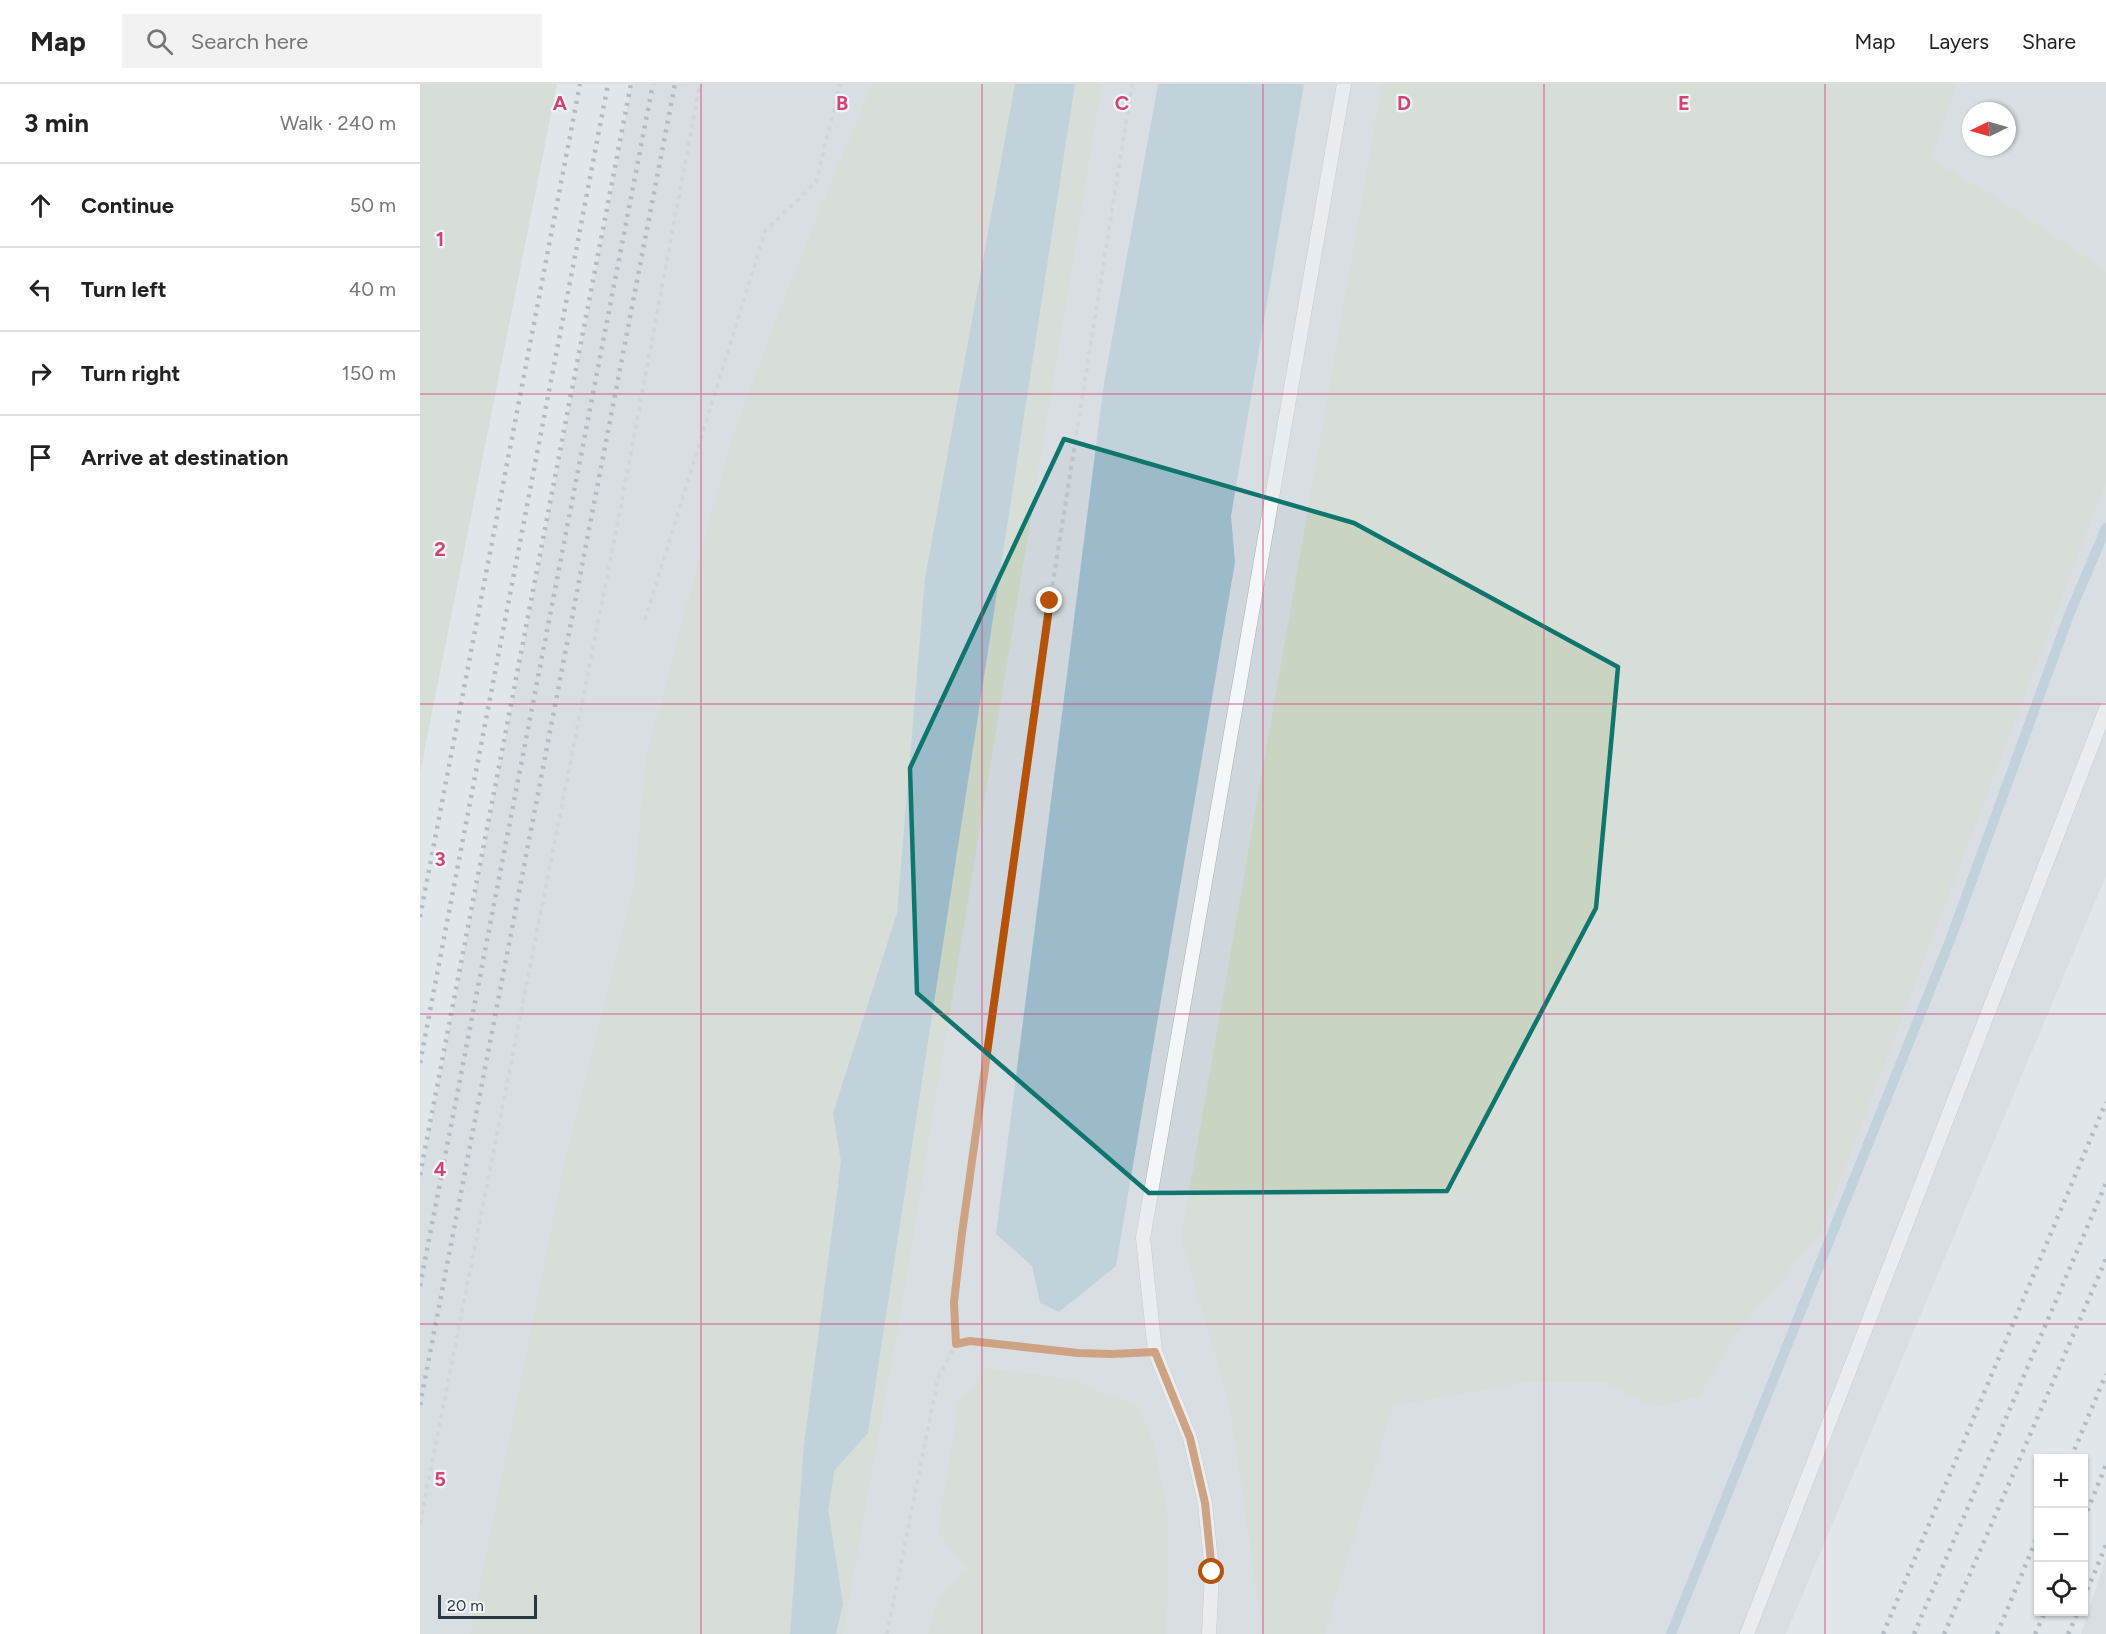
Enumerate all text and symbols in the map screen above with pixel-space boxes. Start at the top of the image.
search box [122,14,542,68]
text: Map [30,24,86,58]
icon: search [143,25,176,58]
text: Search here [191,28,308,55]
text: Map [1855,29,1895,54]
text: Layers [1928,29,1989,54]
text: Share [2022,29,2076,54]
text: A [553,91,568,115]
text: B [836,91,848,115]
text: C [1115,91,1129,115]
text: D [1397,91,1411,115]
text: E [1678,91,1690,115]
north arrow [1962,102,2016,156]
text: 3 min [24,107,89,139]
text: Walk · 240 m [280,111,396,135]
icon: ahead [24,189,57,222]
text: Continue [81,192,174,219]
text: 50 m [350,193,396,217]
text: 1 [436,227,444,251]
icon: left [24,273,57,306]
text: Turn left [81,276,167,303]
text: 40 m [349,277,396,301]
icon: right [24,357,57,390]
text: Turn right [81,360,180,387]
text: 150 m [341,361,396,385]
icon: arrive [24,441,57,474]
text: Arrive at destination [81,444,289,471]
text: 2 [434,537,446,561]
route end [1036,587,1062,613]
text: 3 [434,847,446,871]
text: 4 [434,1157,447,1181]
map controls [2034,1454,2088,1616]
button: + [2034,1454,2088,1508]
text: 5 [434,1467,446,1491]
button: − [2034,1508,2088,1562]
route start [1198,1558,1224,1584]
button: locate [2034,1562,2088,1616]
scale bar [438,1592,537,1620]
text: 20 m [447,1596,484,1615]

